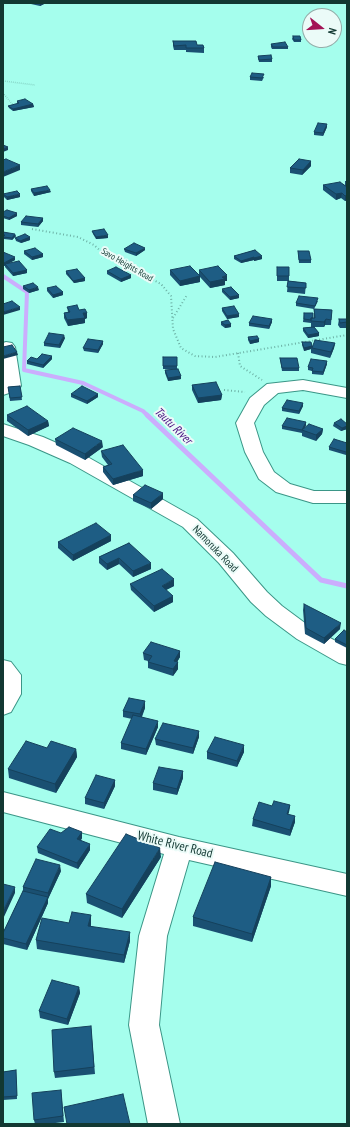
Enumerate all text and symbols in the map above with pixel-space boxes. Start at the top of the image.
north arrow [302,8,342,48]
text: N [325,26,340,36]
street label: Savo Heights Road [99,246,155,284]
water label: Tautu River [151,405,195,447]
street label: Namoruka Road [189,523,241,575]
street label: White River Road [136,828,214,862]

